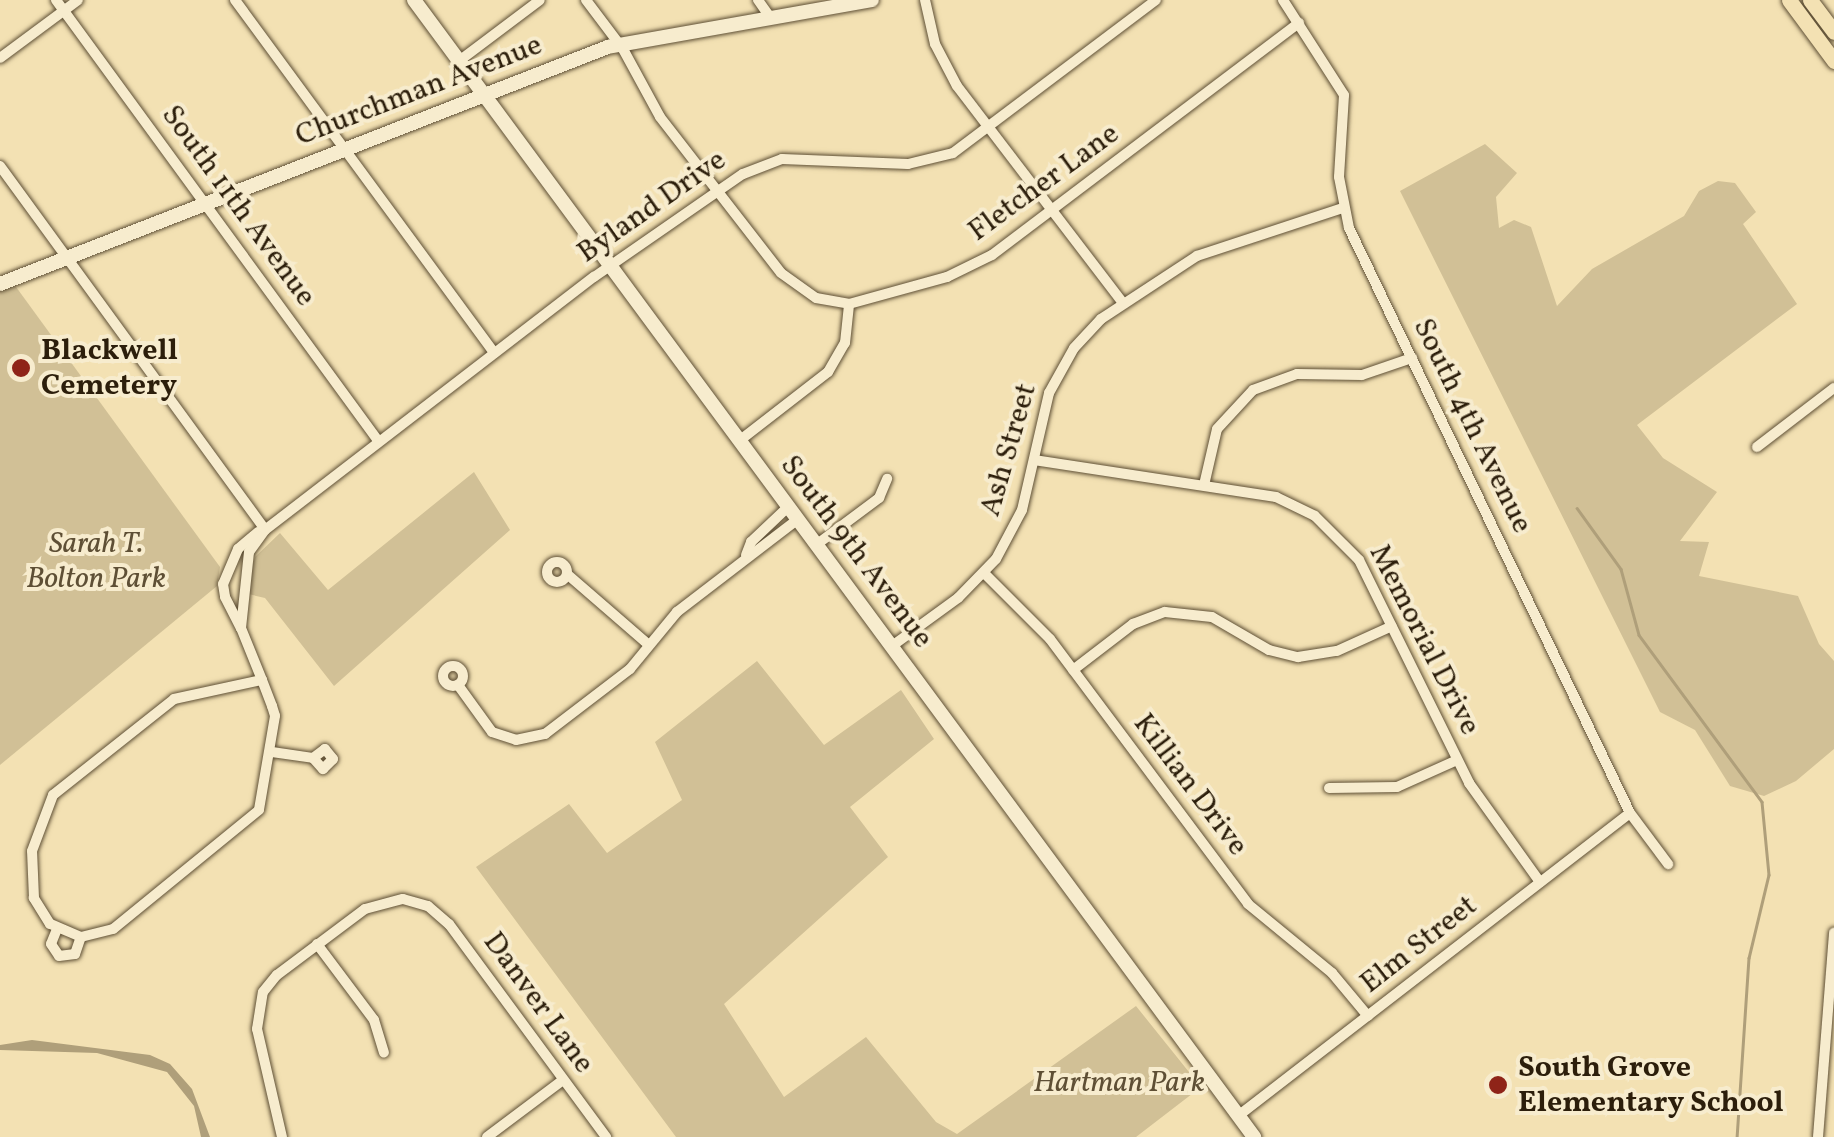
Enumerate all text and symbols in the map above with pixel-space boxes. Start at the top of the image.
street label: Churchman Avenue [291,27,547,155]
street label: South 11th Avenue [153,98,323,314]
street label: Fletcher Lane [962,116,1126,250]
street label: Byland Drive [571,143,733,271]
street label: South 4th Avenue [1404,313,1540,539]
place label: Blackwell Cemetery [41,333,178,404]
marker: Blackwell Cemetery [10,357,32,379]
street label: Ash Street [973,379,1045,521]
street label: South 9th Avenue [772,449,940,655]
park label: Sarah T. Bolton Park [26,526,166,596]
street label: Memorial Drive [1361,539,1487,741]
street label: Killian Drive [1125,707,1255,863]
street label: Elm Street [1353,888,1485,1002]
street label: Danver Lane [475,925,601,1081]
place label: South Grove Elementary School [1518,1050,1784,1120]
park label: Hartman Park [1033,1065,1205,1101]
marker: South Grove Elementary School [1487,1074,1509,1096]

